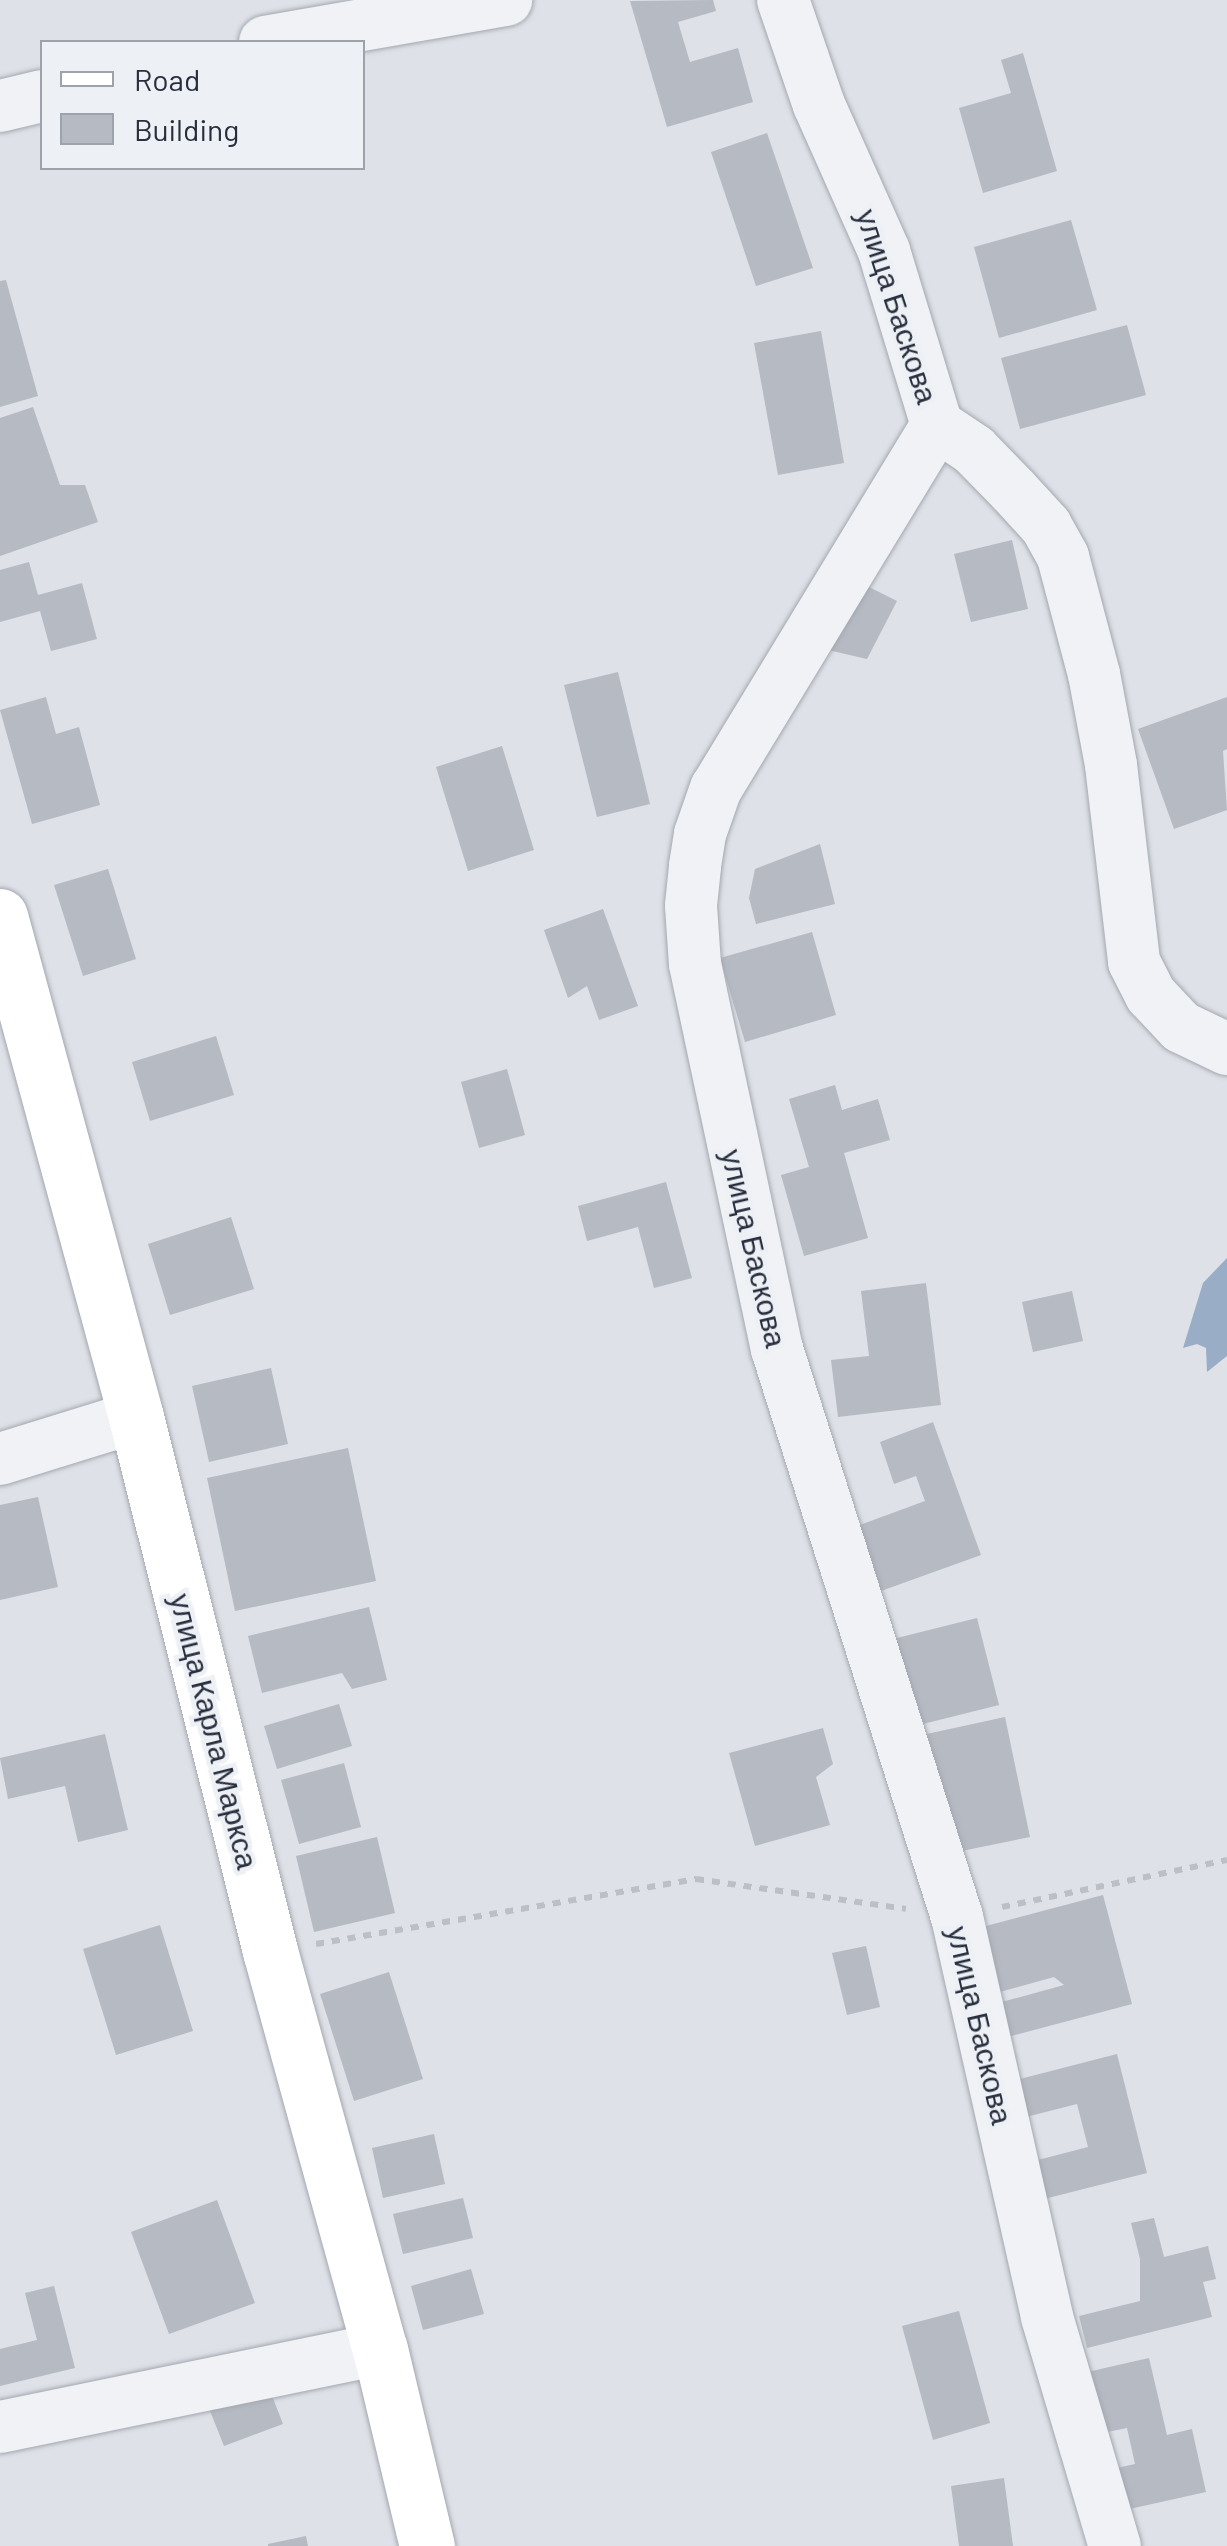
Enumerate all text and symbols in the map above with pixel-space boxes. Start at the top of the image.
legend [40,40,365,170]
text: Road [134,61,200,97]
text: Building [134,111,239,147]
street label: улица Баскова [850,204,946,408]
street label: улица Баскова [715,1145,795,1351]
street label: улица Карла Маркса [163,1590,267,1872]
street label: улица Баскова [941,1922,1021,2128]

